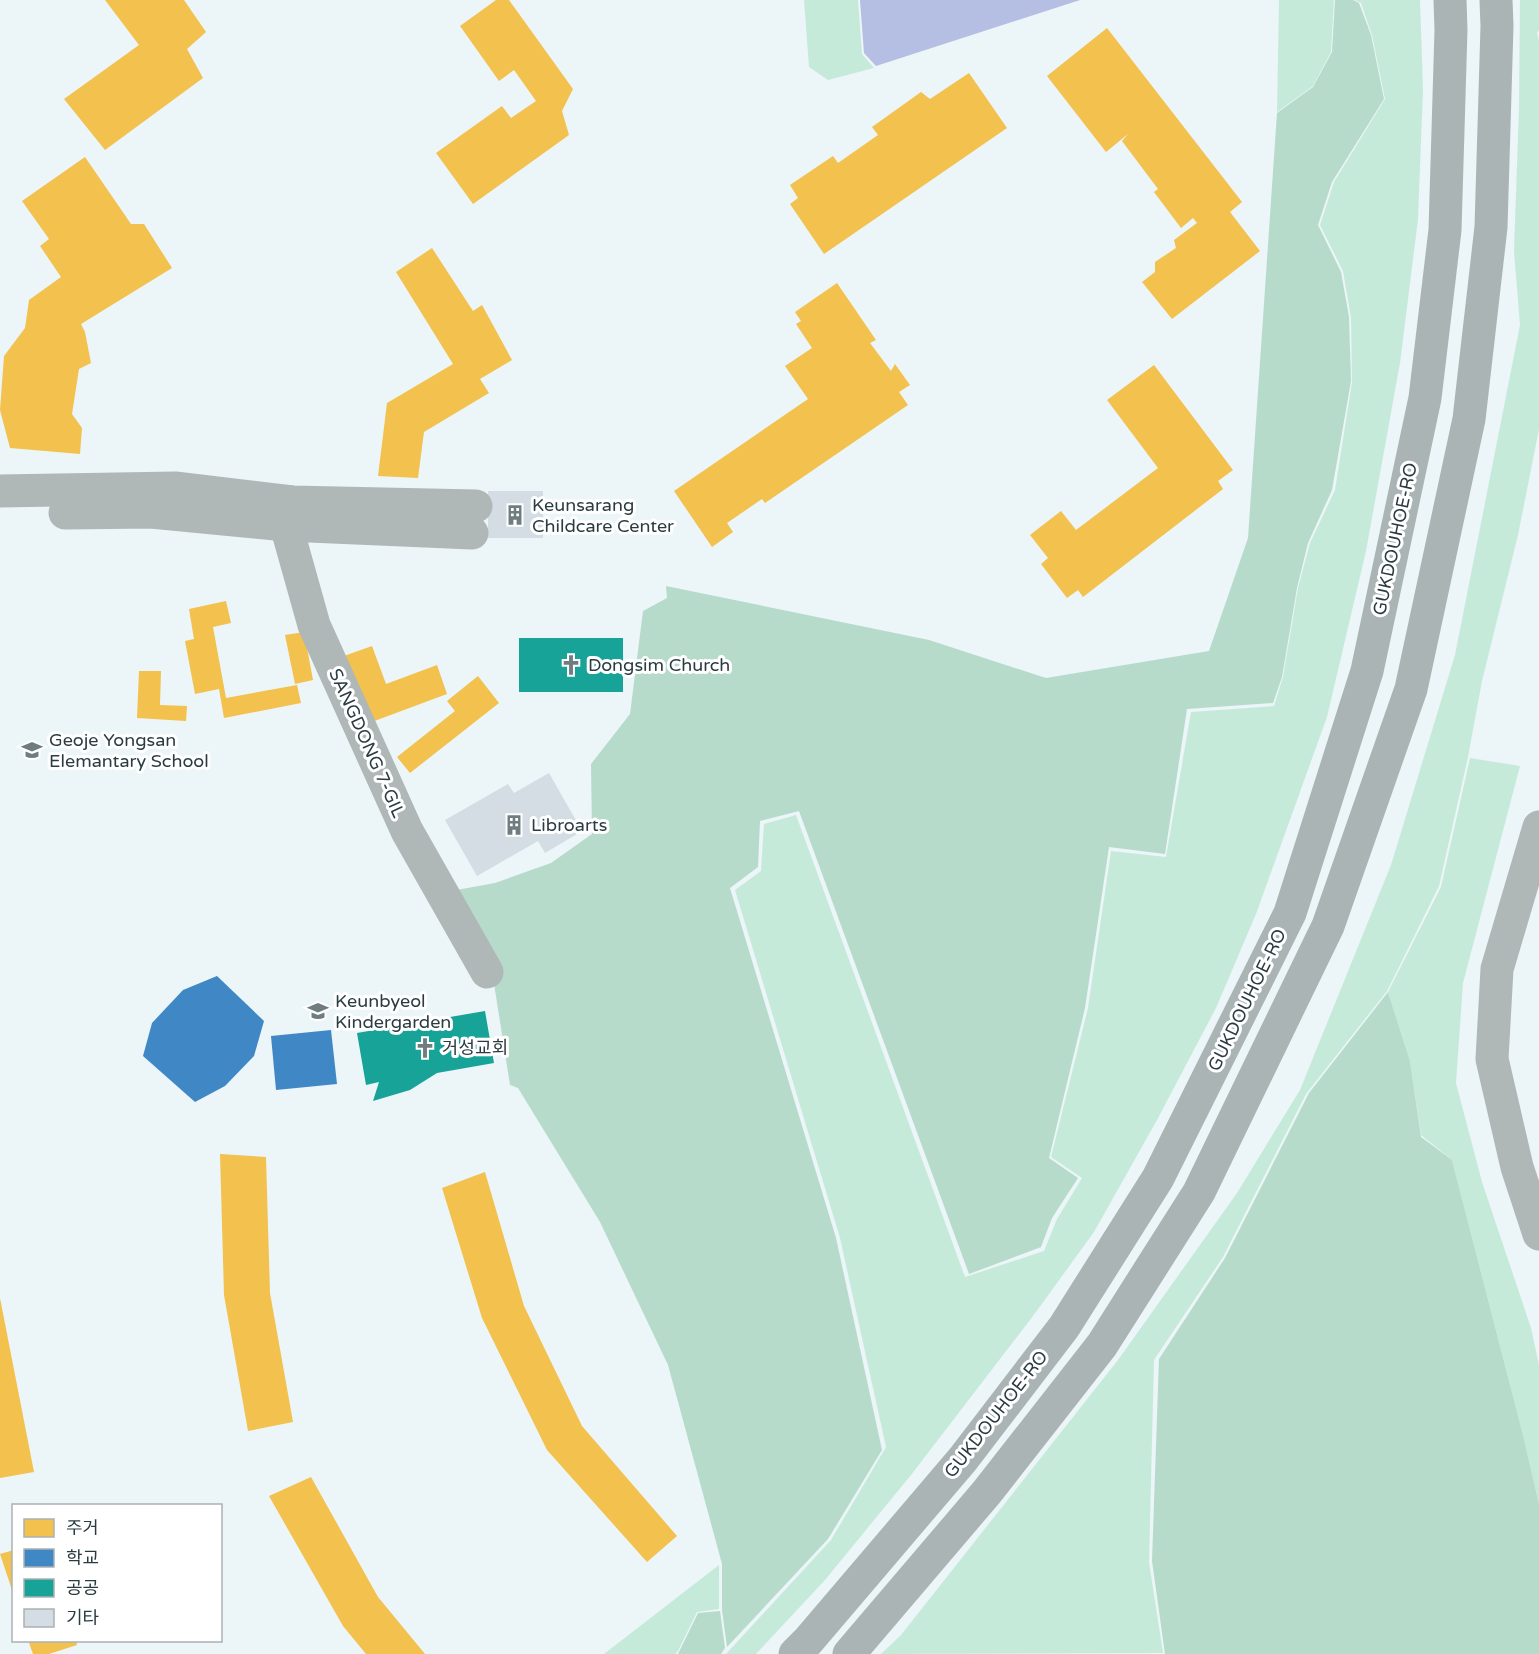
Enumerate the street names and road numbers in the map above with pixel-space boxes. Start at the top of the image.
street label: GUKDOUHOE-RO [1368,461,1422,617]
street label: SANGDONG 7-GIL [324,665,410,822]
street label: GUKDOUHOE-RO [1203,925,1291,1075]
street label: GUKDOUHOE-RO [939,1346,1053,1482]

